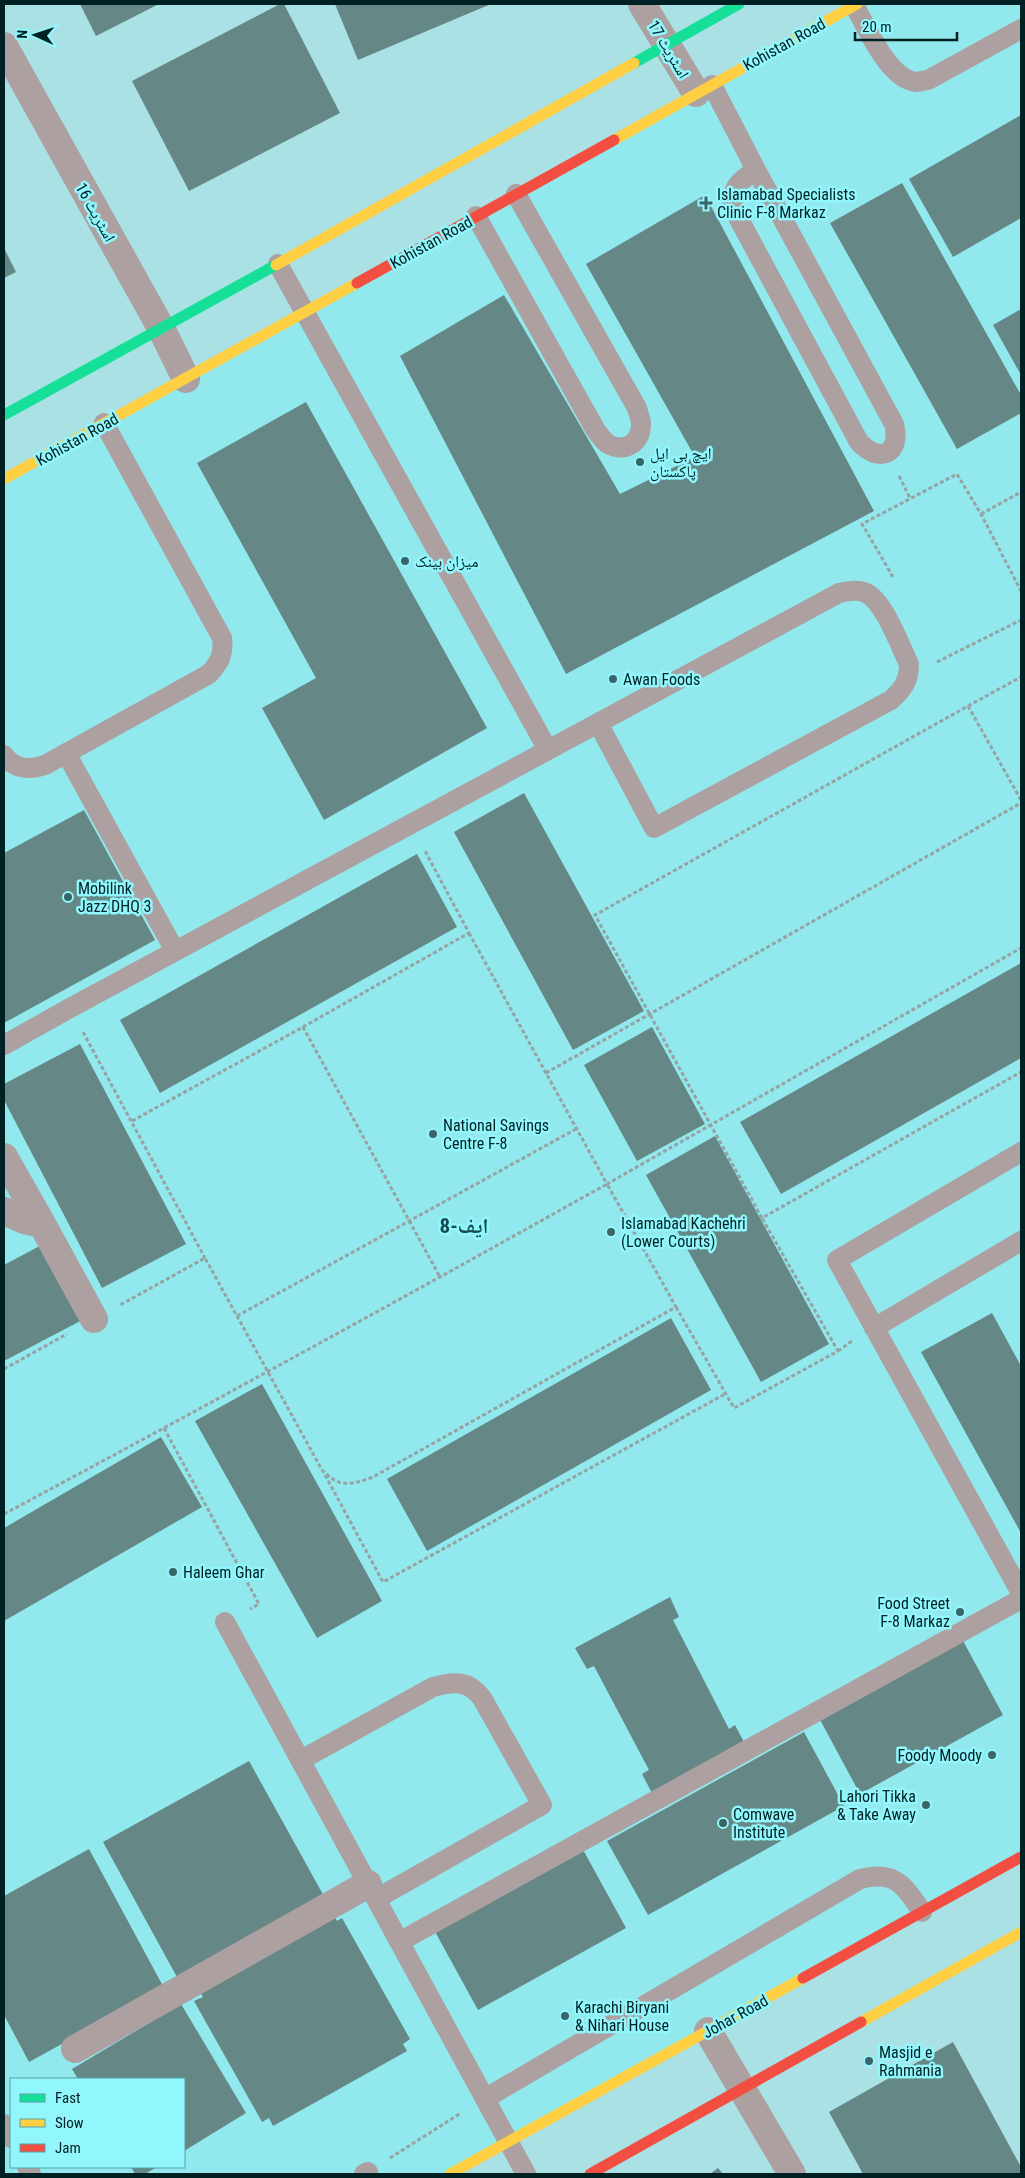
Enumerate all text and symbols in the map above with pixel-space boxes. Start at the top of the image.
north arrow [10,10,60,60]
scale bar [855,10,958,42]
street label: Kohistan Road [740,14,829,75]
street label: اسٹریٹ 17 [644,17,693,82]
text: 20 m [862,18,892,36]
text: N [14,30,30,39]
street label: اسٹریٹ 16 [72,179,120,245]
place label: Islamabad Specialists Clinic F-8 Markaz [717,185,856,222]
marker: Islamabad Specialists Clinic F-8 Markaz [699,196,713,210]
street label: Kohistan Road [387,212,476,273]
street label: Kohistan Road [33,409,122,470]
place label: ایچ بی ایل پاکستان [650,444,711,482]
marker: ایچ بی ایل پاکستان [634,456,646,468]
place label: میزان بینک [415,552,479,572]
marker: میزان بینک [399,555,411,567]
place label: Awan Foods [623,670,700,689]
marker: Awan Foods [607,673,619,685]
place label: Mobilink Jazz DHQ 3 [78,879,151,916]
marker: Mobilink Jazz DHQ 3 [62,891,74,903]
place label: National Savings Centre F-8 [443,1116,549,1153]
marker: National Savings Centre F-8 [427,1128,439,1140]
district label: ایف-8 [440,1214,488,1238]
place label: Islamabad Kachehri (Lower Courts) [621,1214,746,1251]
marker: Islamabad Kachehri (Lower Courts) [605,1226,617,1238]
place label: Haleem Ghar [183,1563,265,1582]
marker: Haleem Ghar [167,1566,179,1578]
place label: Food Street F-8 Markaz [877,1594,950,1631]
marker: Food Street F-8 Markaz [954,1606,966,1618]
place label: Foody Moody [897,1746,982,1765]
marker: Foody Moody [986,1749,998,1761]
place label: Lahori Tikka & Take Away [837,1787,916,1824]
marker: Lahori Tikka & Take Away [920,1799,932,1811]
place label: Comwave Institute [733,1805,794,1842]
marker: Comwave Institute [717,1817,729,1829]
street label: Johar Road [699,1991,771,2042]
place label: Karachi Biryani & Nihari House [575,1998,669,2035]
marker: Karachi Biryani & Nihari House [559,2010,571,2022]
place label: Masjid e Rahmania [879,2043,942,2080]
marker: Masjid e Rahmania [863,2055,875,2067]
legend [10,2078,185,2168]
text: Fast [55,2089,80,2107]
text: Slow [55,2114,84,2132]
text: Jam [55,2139,81,2157]

